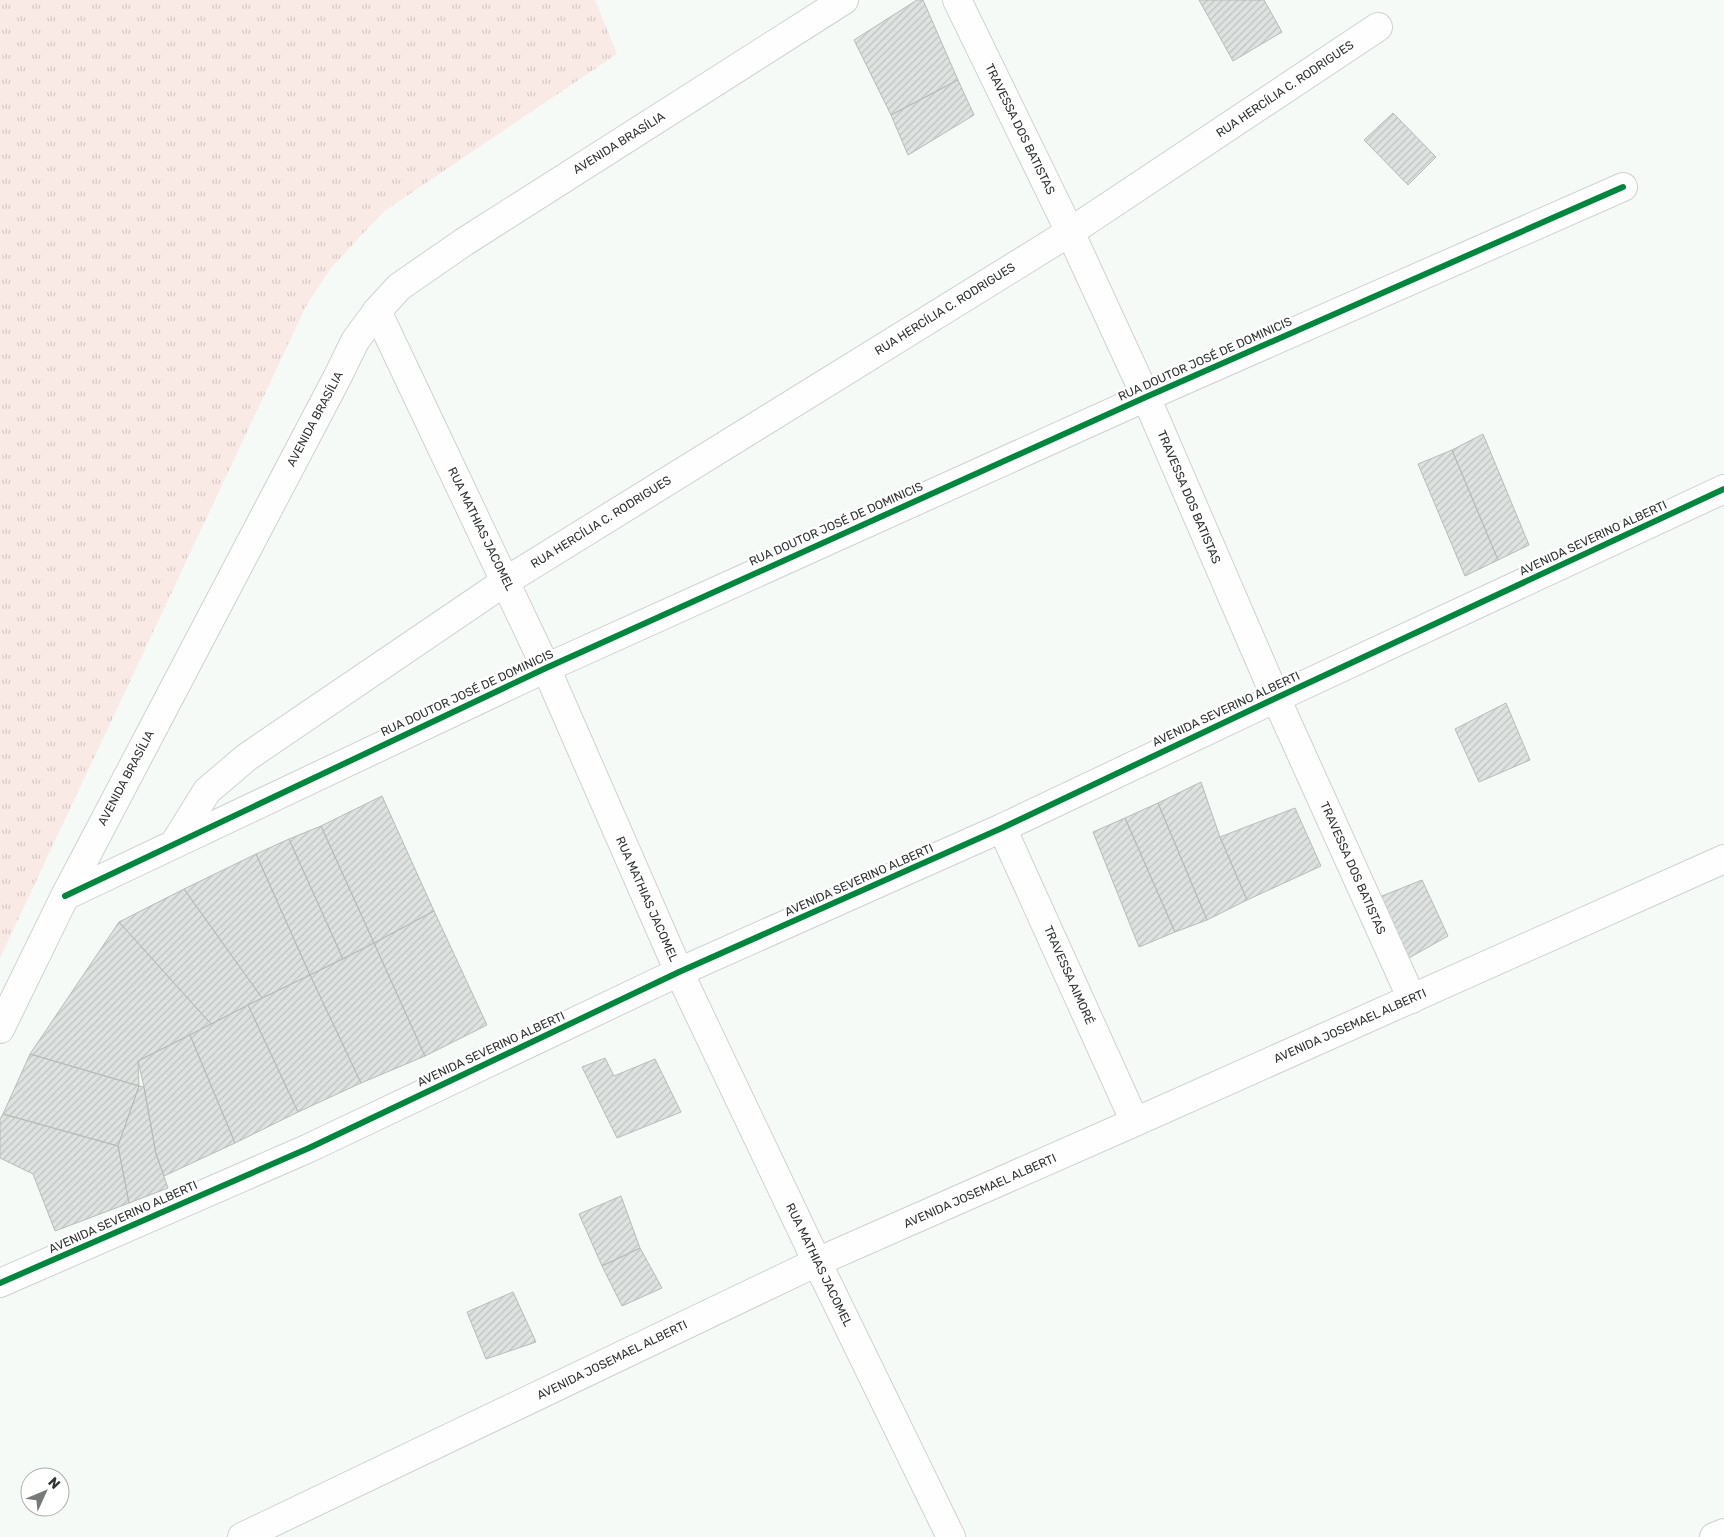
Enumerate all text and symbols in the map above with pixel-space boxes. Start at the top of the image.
street label: RUA HERCÍLIA C. RODRIGUES [1214,38,1356,140]
street label: TRAVESSA DOS BATISTAS [982,61,1058,197]
street label: AVENIDA BRASÍLIA [571,109,667,177]
street label: RUA HERCÍLIA C. RODRIGUES [872,260,1018,358]
street label: RUA DOUTOR JOSÉ DE DOMINICIS [1116,314,1294,404]
street label: AVENIDA BRASÍLIA [284,369,346,469]
street label: TRAVESSA DOS BATISTAS [1154,428,1224,566]
street label: RUA MATHIAS JACOMEL [445,465,517,593]
street label: RUA HERCÍLIA C. RODRIGUES [528,473,674,571]
street label: RUA DOUTOR JOSÉ DE DOMINICIS [747,479,925,569]
street label: AVENIDA SEVERINO ALBERTI [1517,498,1669,578]
street label: RUA DOUTOR JOSÉ DE DOMINICIS [379,647,555,739]
street label: AVENIDA SEVERINO ALBERTI [1150,669,1302,749]
street label: AVENIDA BRASÍLIA [95,728,157,828]
street label: TRAVESSA DOS BATISTAS [1317,799,1389,937]
street label: RUA MATHIAS JACOMEL [613,834,681,964]
street label: AVENIDA SEVERINO ALBERTI [783,841,935,919]
street label: TRAVESSA AIMORÉ [1041,923,1097,1027]
street label: AVENIDA JOSEMAEL ALBERTI [1272,986,1428,1066]
street label: AVENIDA SEVERINO ALBERTI [415,1009,567,1089]
street label: AVENIDA JOSEMAEL ALBERTI [902,1151,1058,1231]
street label: AVENIDA SEVERINO ALBERTI [47,1178,199,1256]
street label: RUA MATHIAS JACOMEL [783,1201,855,1329]
street label: AVENIDA JOSEMAEL ALBERTI [535,1317,689,1403]
north arrow [20,1467,70,1517]
text: N [44,1474,64,1493]

